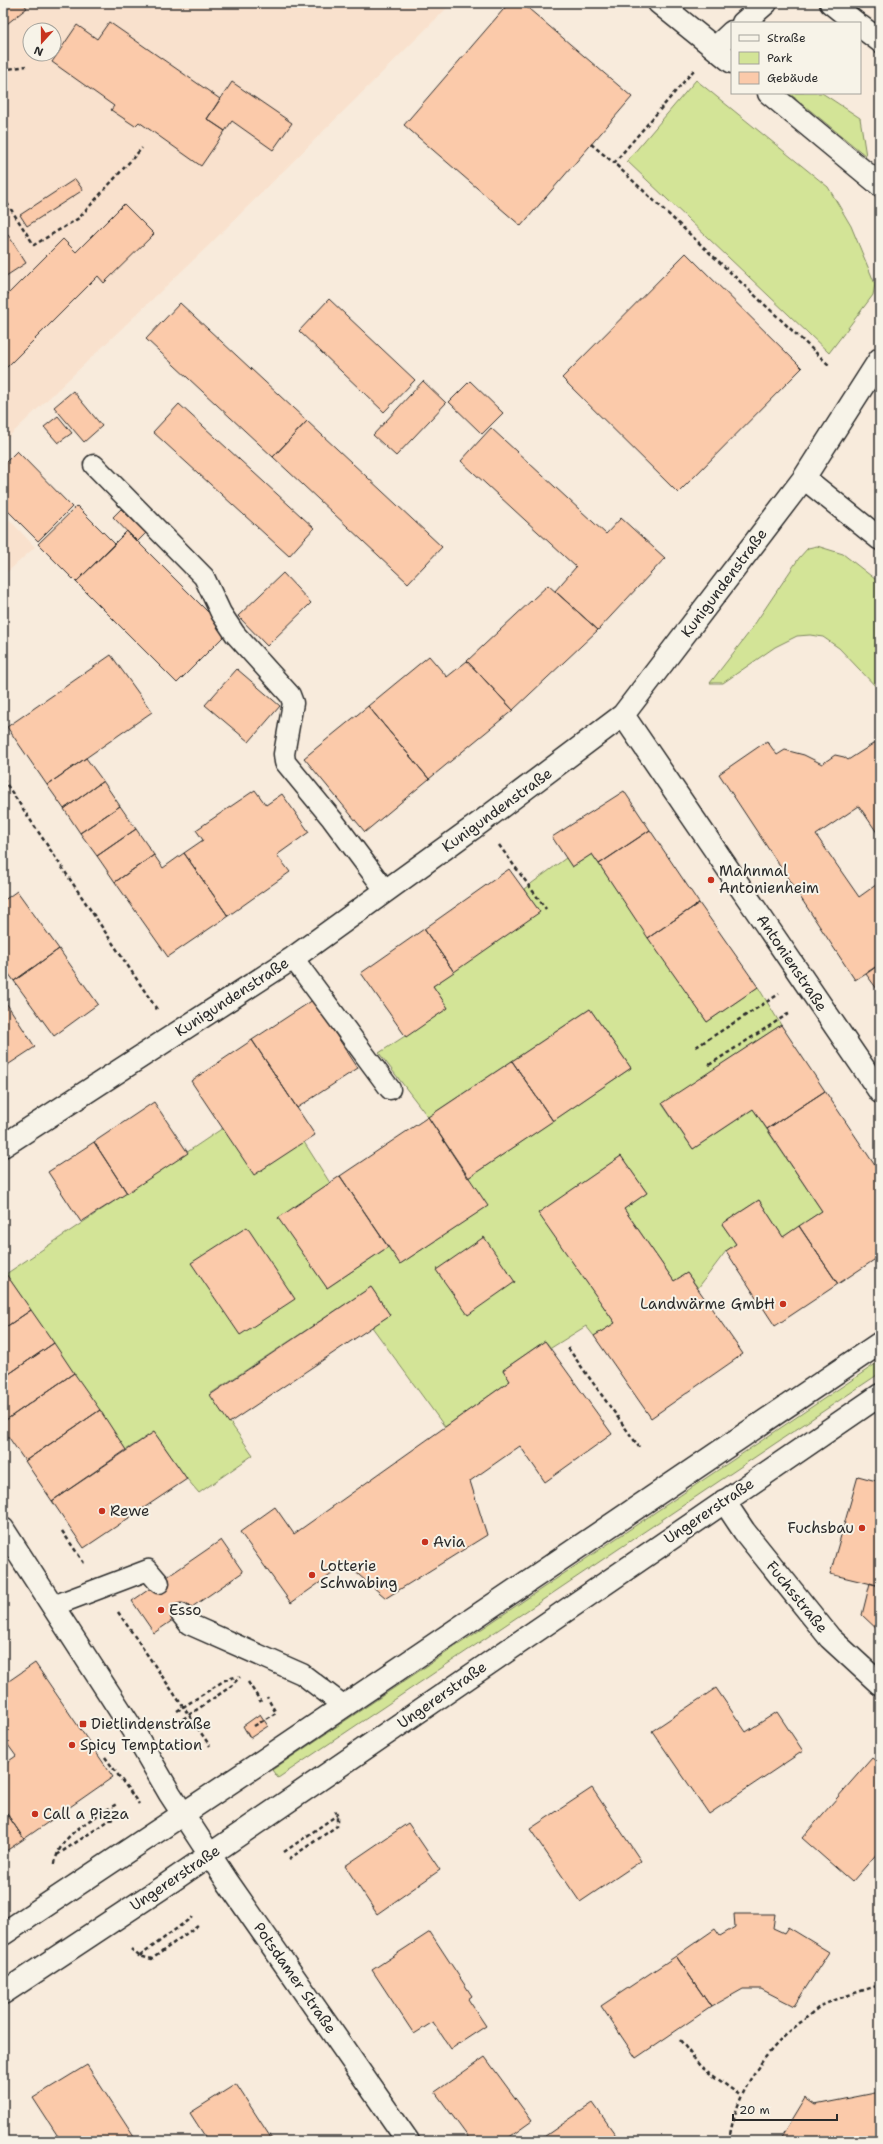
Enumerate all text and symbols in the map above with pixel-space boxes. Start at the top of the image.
north arrow [22,22,62,62]
legend [731,22,861,94]
text: Straße [767,30,806,46]
text: N [32,42,45,59]
text: Park [767,50,793,66]
text: Gebäude [767,70,818,86]
street label: Kunigundenstraße [676,524,772,642]
street label: Kunigundenstraße [438,763,556,857]
place label: Mahnmal Antonienheim [719,861,819,898]
marker: Mahnmal Antonienheim [706,875,716,885]
street label: Antonienstraße [752,911,832,1015]
street label: Kunigundenstraße [171,953,293,1041]
place label: Landwärme GmbH [640,1294,775,1314]
marker: Landwärme GmbH [778,1299,788,1309]
street label: Ungererstraße [660,1474,758,1548]
place label: Rewe [110,1501,150,1521]
marker: Rewe [97,1506,107,1516]
place label: Fuchsbau [787,1518,854,1538]
marker: Fuchsbau [857,1523,867,1533]
place label: Avia [433,1532,466,1552]
marker: Avia [420,1537,430,1547]
place label: Lotterie Schwabing [320,1556,397,1593]
street label: Fuchsstraße [762,1557,832,1637]
marker: Lotterie Schwabing [307,1570,317,1580]
place label: Esso [169,1600,201,1620]
marker: Esso [156,1605,166,1615]
street label: Ungererstraße [393,1657,491,1733]
place label: Dietlindenstraße [91,1714,211,1734]
marker: Dietlindenstraße [78,1719,88,1729]
place label: Spicy Temptation [80,1735,202,1755]
marker: Spicy Temptation [67,1740,77,1750]
place label: Call a Pizza [43,1804,129,1824]
marker: Call a Pizza [30,1809,40,1819]
street label: Ungererstraße [126,1841,224,1915]
street label: Potsdamer Straße [249,1918,341,2038]
scale bar [733,2096,837,2122]
text: 20 m [739,2102,770,2118]

